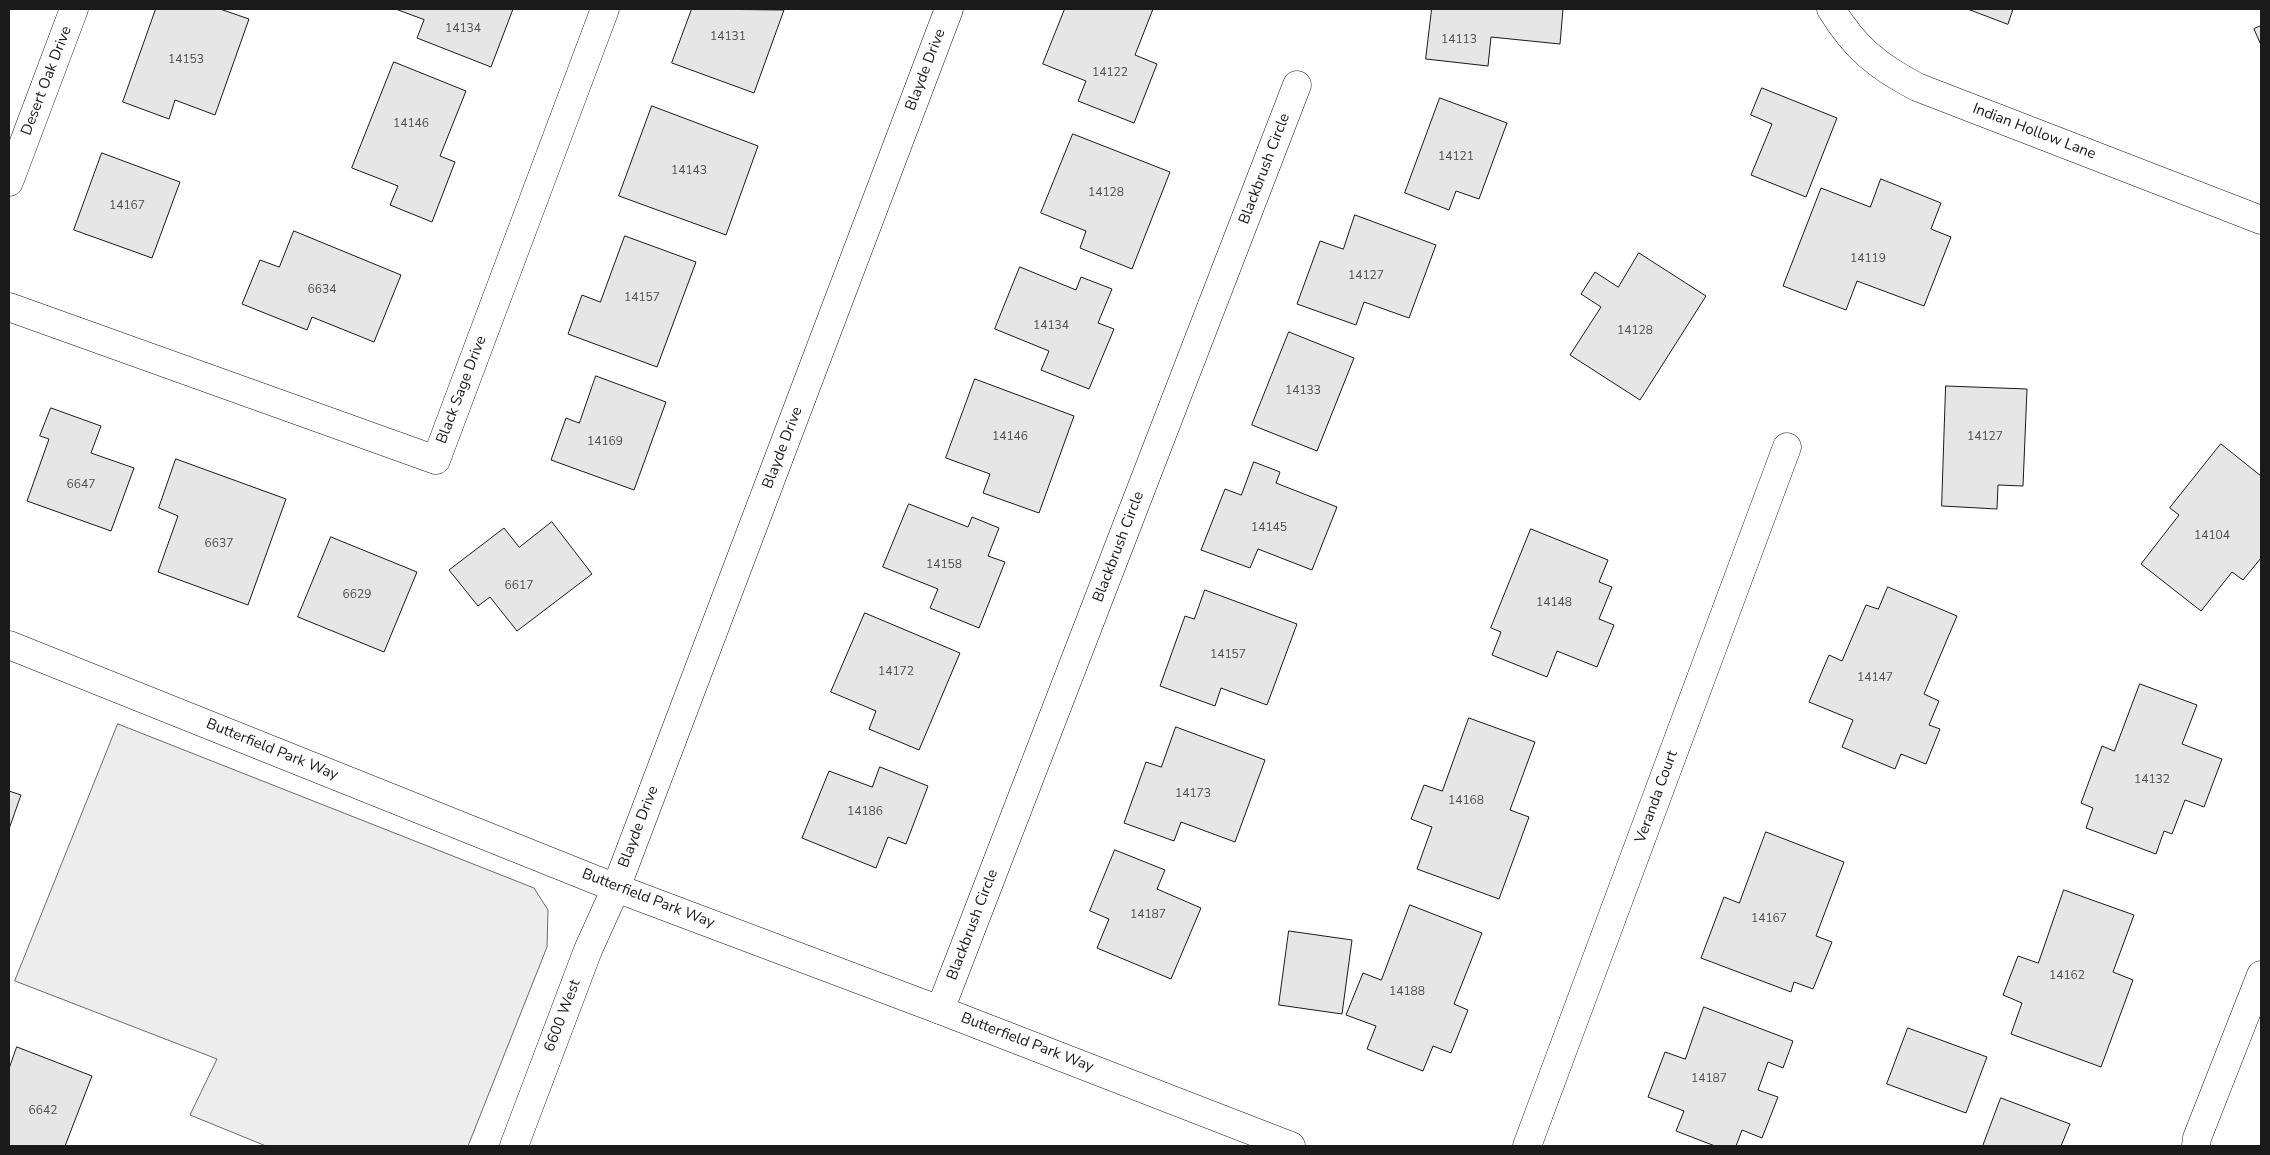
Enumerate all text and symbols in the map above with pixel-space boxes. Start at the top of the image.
house number: 14134 [445,22,481,36]
street label: Desert Oak Drive [18,24,76,138]
street label: Blayde Drive [902,27,950,113]
house number: 14131 [710,30,746,44]
house number: 14113 [1441,33,1477,47]
house number: 14153 [168,53,204,67]
house number: 14122 [1092,66,1128,80]
street label: Indian Hollow Lane [1970,100,2098,164]
street label: Blackbrush Circle [1236,111,1294,227]
house number: 14146 [393,117,429,131]
house number: 14121 [1438,150,1474,164]
house number: 14143 [671,164,707,178]
house number: 14128 [1088,186,1124,200]
house number: 14167 [109,199,145,213]
house number: 14119 [1850,252,1886,266]
house number: 14127 [1348,269,1384,283]
house number: 6634 [308,283,336,297]
house number: 14157 [624,291,660,305]
house number: 14134 [1033,319,1069,333]
house number: 14128 [1617,324,1653,338]
street label: Black Sage Drive [433,333,491,447]
house number: 14133 [1285,384,1321,398]
street label: Blayde Drive [759,405,807,491]
house number: 14146 [992,430,1028,444]
house number: 14127 [1967,430,2003,444]
house number: 14169 [587,435,623,449]
house number: 6647 [67,478,95,492]
street label: Blackbrush Circle [1090,489,1148,605]
house number: 14145 [1251,521,1287,535]
house number: 14104 [2194,529,2230,543]
house number: 6637 [205,537,233,551]
house number: 14158 [926,558,962,572]
house number: 6617 [505,579,533,593]
house number: 6629 [343,588,371,602]
house number: 14148 [1536,596,1572,610]
house number: 14157 [1210,648,1246,662]
house number: 14172 [878,665,914,679]
house number: 14147 [1857,671,1893,685]
street label: Butterfield Park Way [203,715,341,785]
street label: Veranda Court [1632,748,1682,846]
house number: 14132 [2134,773,2170,787]
street label: Blayde Drive [615,784,663,870]
house number: 14173 [1175,787,1211,801]
house number: 14168 [1448,794,1484,808]
house number: 14186 [847,805,883,819]
street label: Butterfield Park Way [579,865,717,933]
street label: Blackbrush Circle [944,867,1002,983]
house number: 14187 [1130,908,1166,922]
house number: 14167 [1751,912,1787,926]
house number: 14162 [2049,969,2085,983]
street label: 6600 West [541,977,585,1055]
house number: 14188 [1389,985,1425,999]
street label: Butterfield Park Way [958,1009,1096,1077]
house number: 14187 [1691,1072,1727,1086]
house number: 6642 [29,1104,57,1118]

